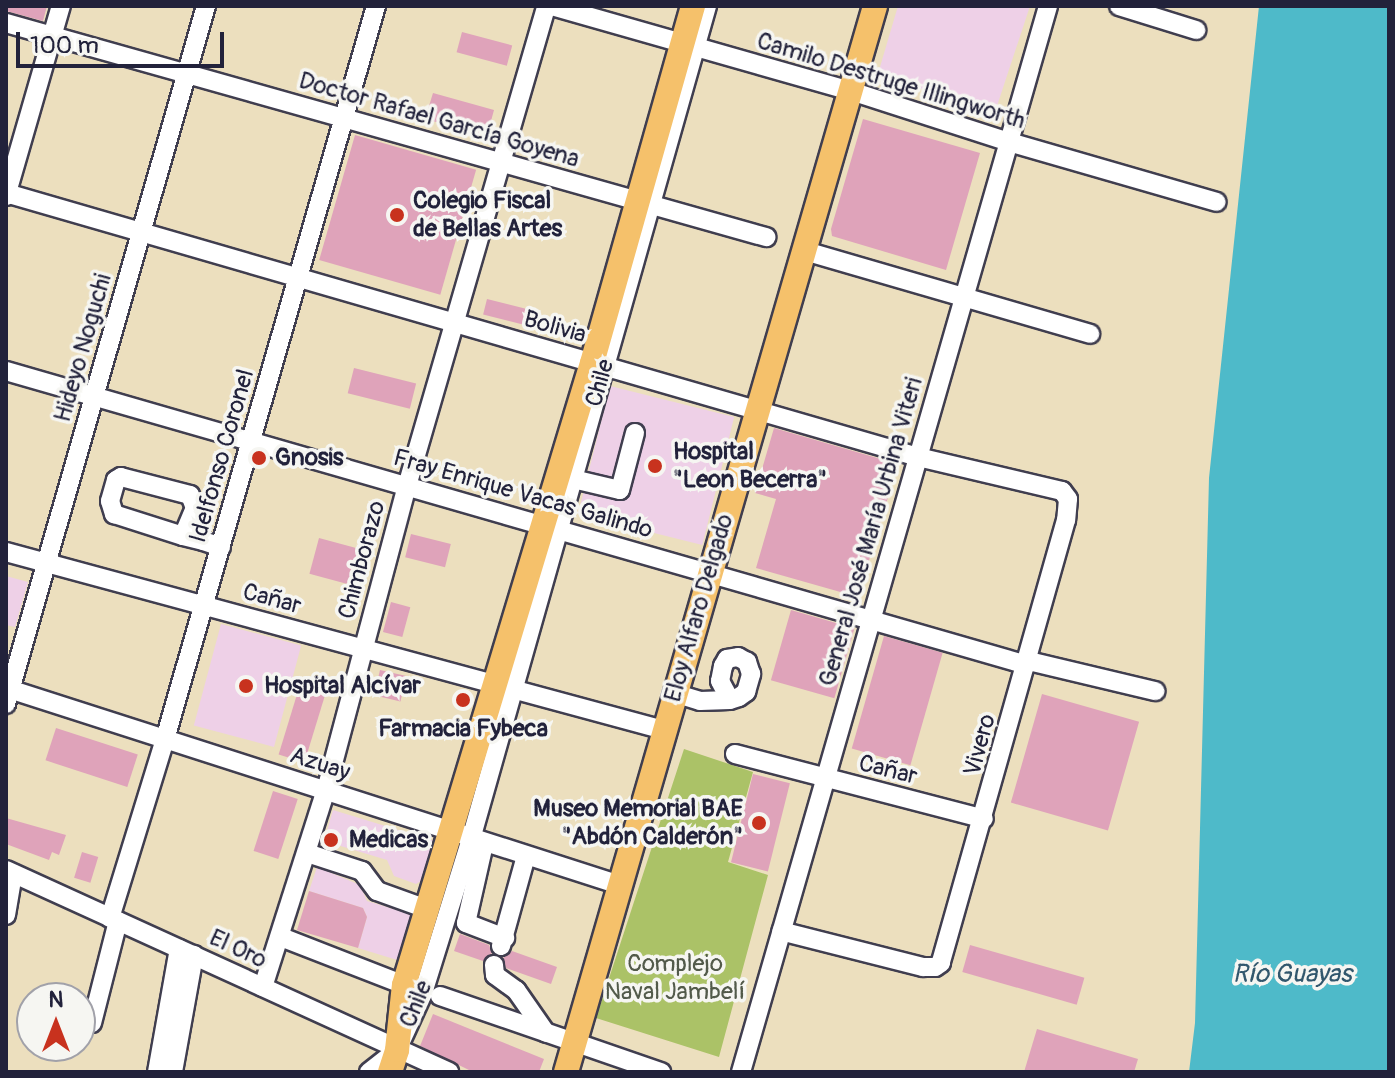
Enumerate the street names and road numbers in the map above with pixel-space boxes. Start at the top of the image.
street label: Camilo Destruge Illingworth [753,26,1029,136]
street label: Doctor Rafael García Goyena [296,66,582,174]
street label: Hideyo Noguchi [48,271,118,425]
street label: Bolivia [521,304,589,350]
street label: Chile [580,356,620,410]
street label: Idelfonso Coronel [184,366,260,546]
street label: General José María Urbina Viteri [813,374,929,690]
street label: Fray Enrique Vacas Galindo [390,443,656,545]
street label: Chimborazo [332,498,392,622]
street label: Eloy Alfaro Delgado [658,511,740,705]
street label: Cañar [240,577,304,621]
street label: Vivero [958,711,1002,779]
street label: Azuay [286,741,354,787]
street label: Cañar [856,749,920,791]
street label: El Oro [205,923,271,975]
street label: Chile [394,976,438,1032]

